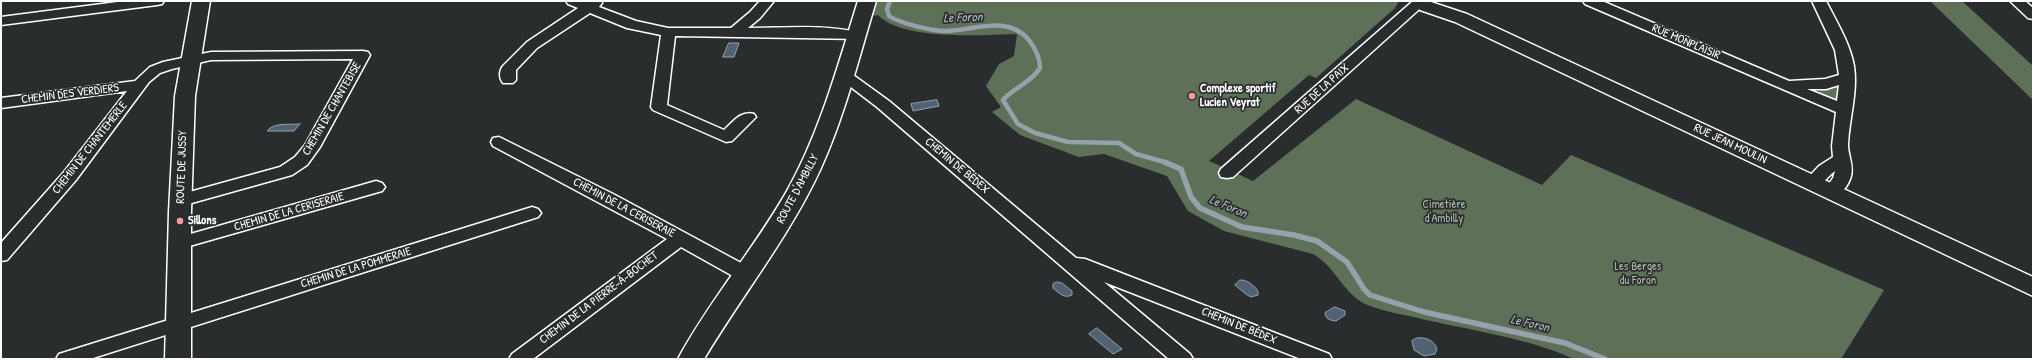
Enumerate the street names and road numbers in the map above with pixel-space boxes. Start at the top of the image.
street label: RUE MONPLAISIR [1650,21,1722,63]
street label: CHEMIN DE CHANTEBISE [299,60,365,158]
street label: RUE DE LA PAIX [1292,61,1352,117]
street label: CHEMIN DES VERDIERS [20,81,120,107]
street label: CHEMIN DE CHANTEMERLE [49,99,131,197]
street label: RUE JEAN MOULIN [1691,121,1769,167]
street label: ROUTE DE JUSSY [174,130,190,204]
street label: CHEMIN DE BÉDEX [922,135,992,197]
street label: ROUTE D'AMBILLY [774,152,822,226]
street label: CHEMIN DE LA CERISERAIE [570,175,678,241]
street label: CHEMIN DE LA CERISERAIE [232,189,346,235]
street label: CHEMIN DE LA POMMERAIE [299,244,413,292]
street label: CHEMIN DE LA PIERRE-À-BOCHET [537,249,661,347]
street label: CHEMIN DE BÉDEX [1199,304,1279,348]

